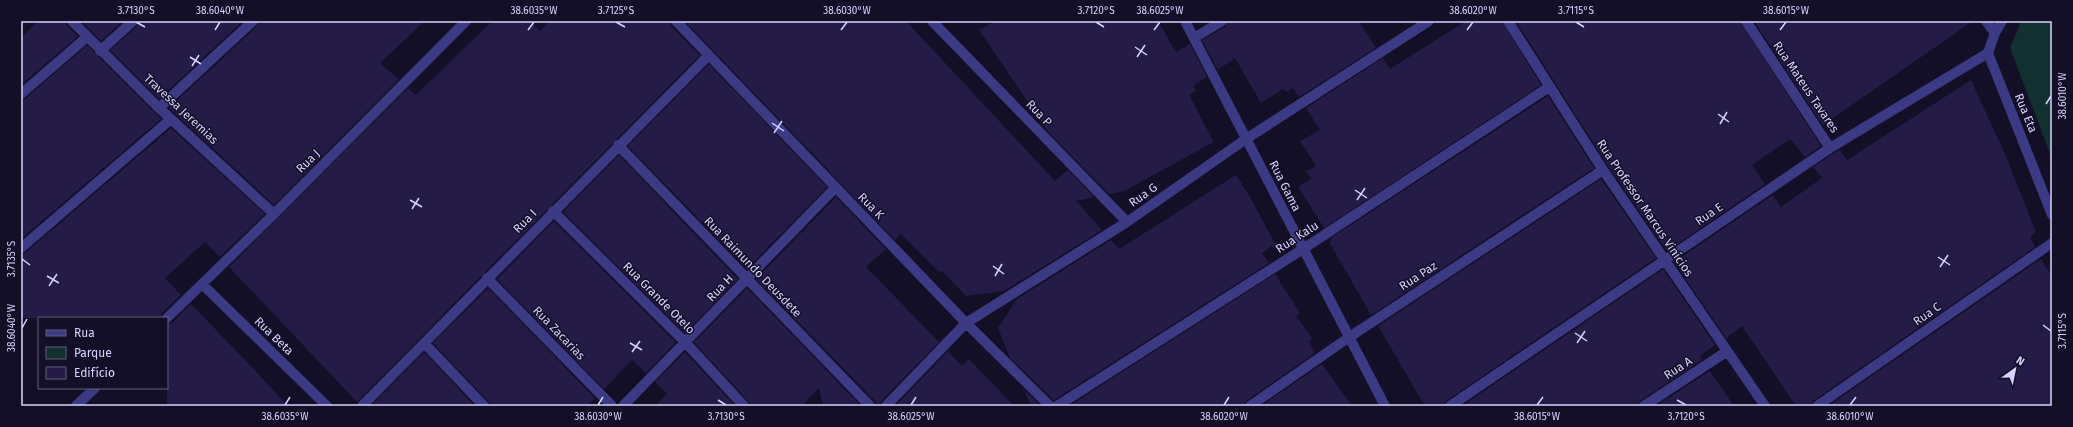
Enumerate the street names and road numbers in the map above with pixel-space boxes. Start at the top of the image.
street label: Rua Mateus Tavares [1770,39,1842,136]
street label: Travessa Jeremias [141,71,221,147]
street label: Rua Eta [2012,91,2040,135]
street label: Rua P [1023,97,1055,129]
street label: Rua Professor Marcus Vinícios [1594,137,1696,279]
street label: Rua J [293,146,323,176]
street label: Rua Gama [1266,158,1304,214]
street label: Rua G [1126,180,1160,210]
street label: Rua K [855,190,887,223]
street label: Rua E [1692,200,1726,228]
street label: Rua I [510,206,540,236]
street label: Rua Raimundo Deusdete [701,214,805,320]
street label: Rua Kalu [1273,218,1321,256]
street label: Rua Grande Otelo [620,259,698,337]
street label: Rua Paz [1397,259,1439,293]
street label: Rua H [704,272,736,304]
street label: Rua C [1910,299,1944,329]
street label: Rua Zacarias [530,303,588,363]
street label: Rua Beta [252,314,296,358]
street label: Rua A [1661,354,1695,382]

